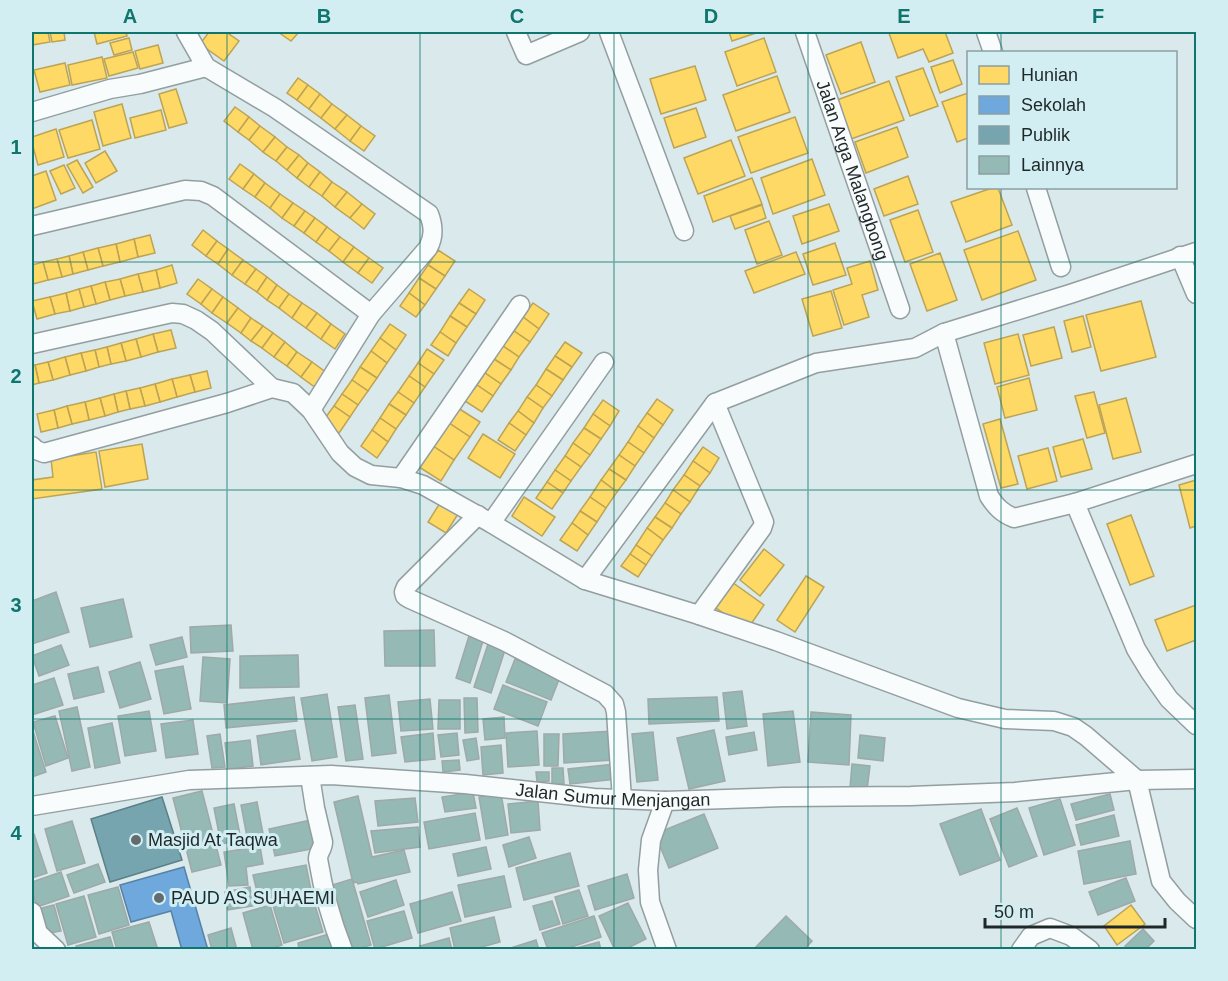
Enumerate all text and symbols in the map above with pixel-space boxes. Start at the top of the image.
text: A [123,5,137,27]
text: B [317,5,331,27]
text: C [510,5,524,27]
text: D [704,5,718,27]
text: E [897,5,911,27]
text: F [1092,5,1104,27]
legend [967,51,1177,189]
text: Hunian [1021,65,1078,85]
street label: Jalan Arga Malangbong [812,77,893,263]
text: Sekolah [1021,95,1086,115]
text: Publik [1021,125,1071,145]
text: 1 [10,136,22,158]
text: Lainnya [1021,155,1085,175]
text: 2 [10,365,22,387]
text: 3 [10,594,22,616]
street label: Jalan Sumur Menjangan [514,780,711,811]
text: 4 [10,822,22,844]
place label: Masjid At Taqwa [148,830,279,850]
marker: Masjid At Taqwa [129,833,143,847]
place label: PAUD AS SUHAEMI [171,888,335,908]
marker: PAUD AS SUHAEMI [152,891,166,905]
scale bar [985,891,1165,929]
text: 50 m [994,902,1034,922]

